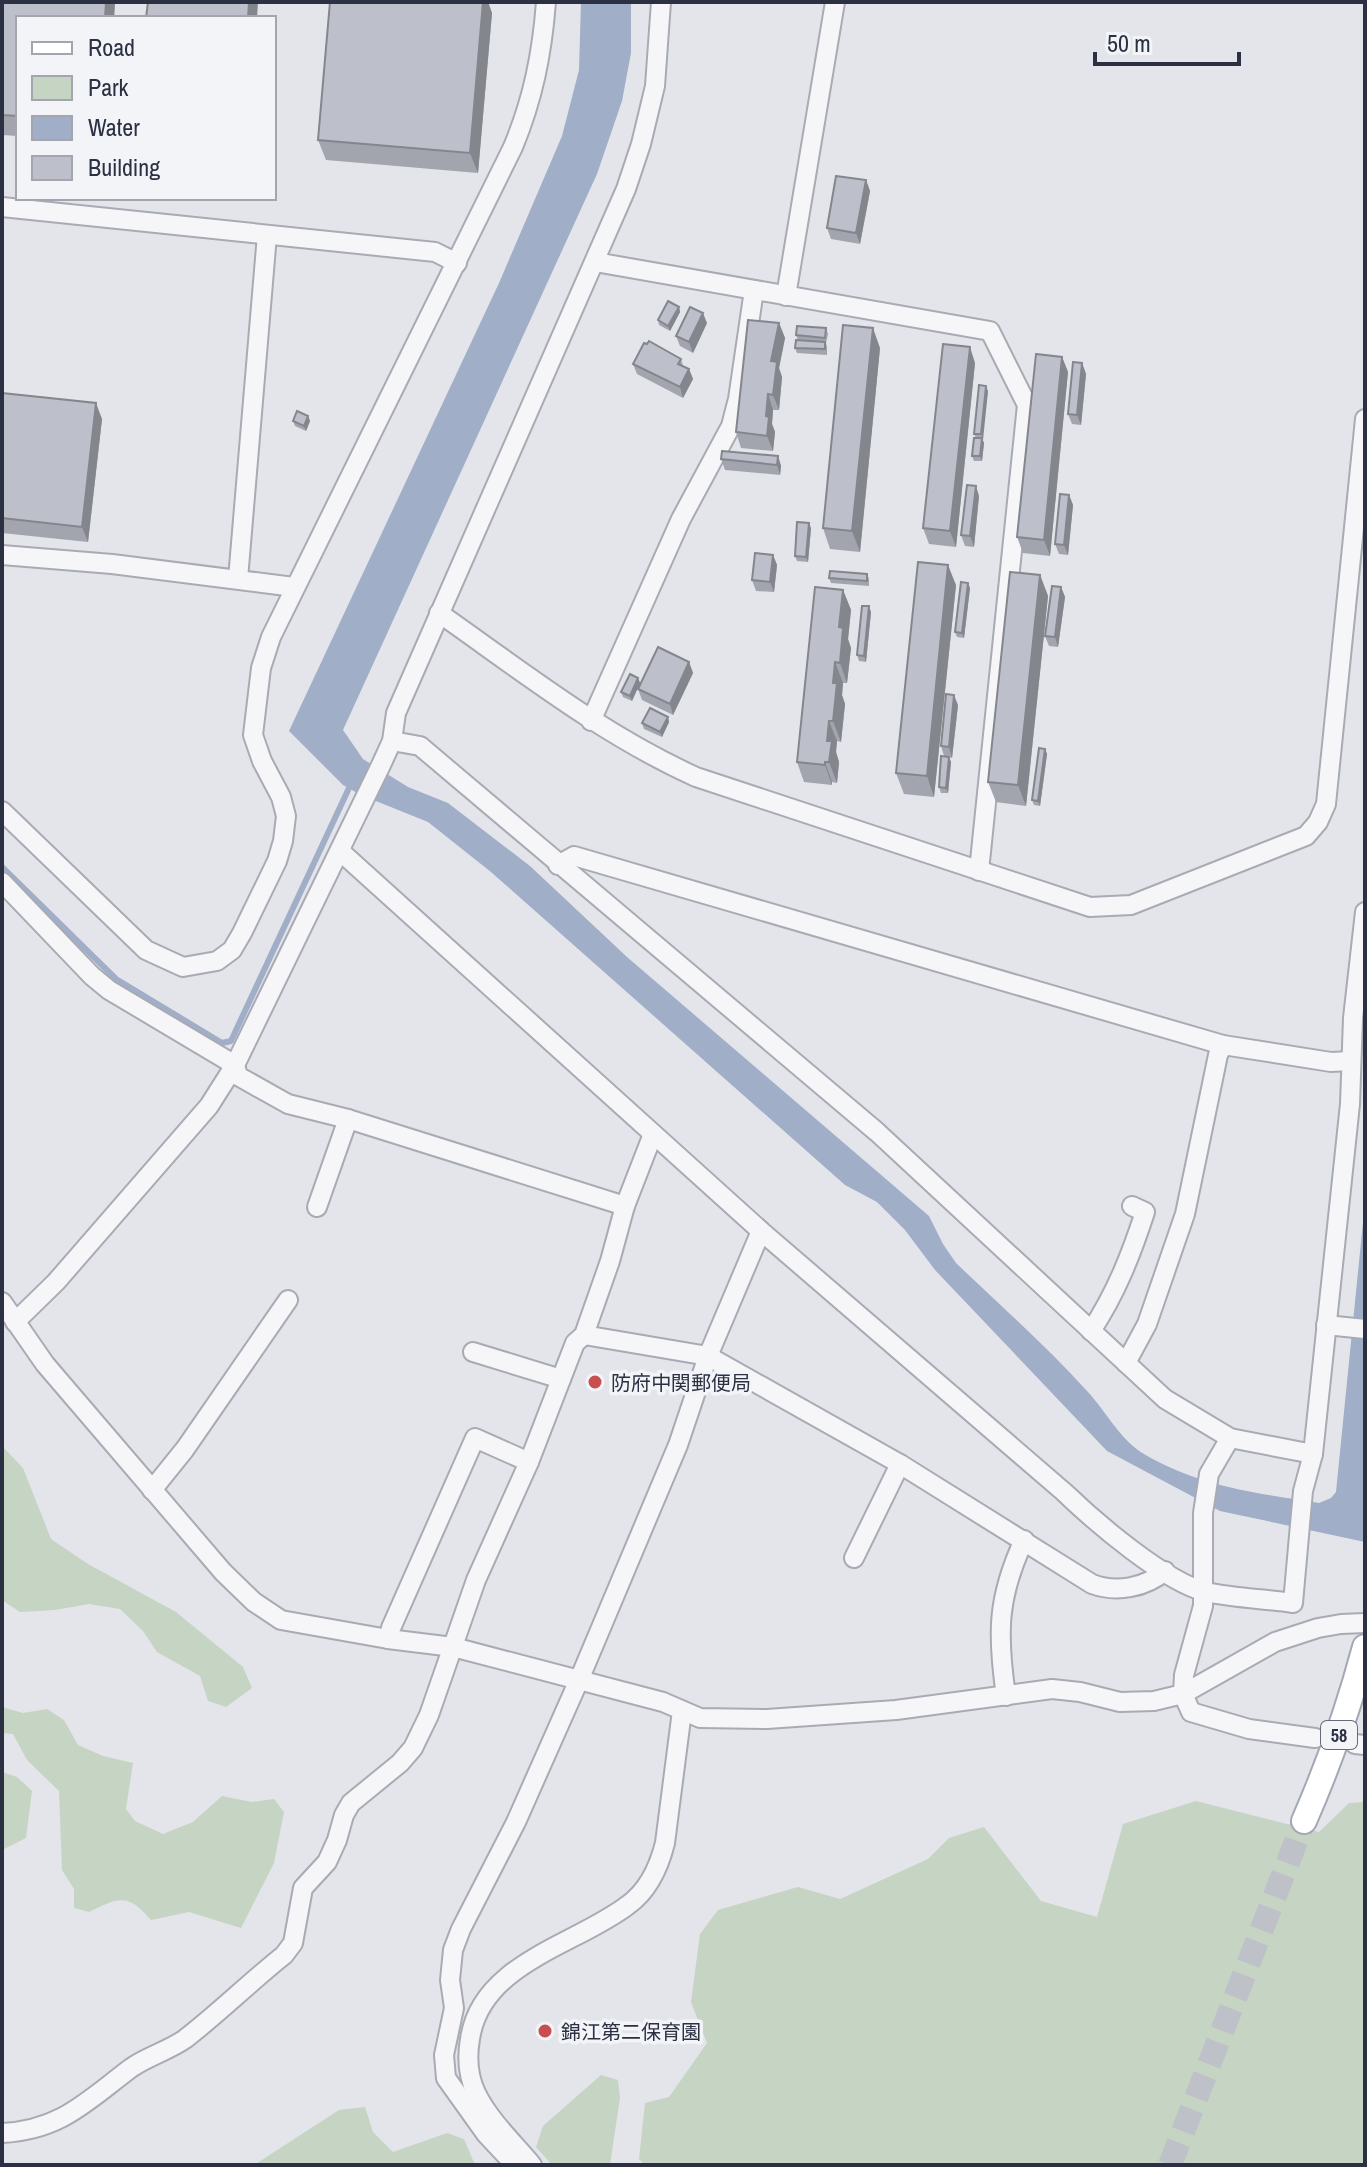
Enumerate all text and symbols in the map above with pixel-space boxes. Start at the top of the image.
legend [16,16,276,200]
scale bar [1095,16,1239,66]
text: 50 m [1107,27,1151,59]
text: Road [88,31,135,63]
text: Park [88,71,129,103]
text: Water [88,111,140,143]
text: Building [88,151,160,183]
place label: 防府中関郵便局 [611,1369,751,1396]
marker: 防府中関郵便局 [586,1373,604,1391]
road number: 58 [1321,1721,1357,1749]
place label: 錦江第二保育園 [561,2018,701,2045]
marker: 錦江第二保育園 [536,2022,554,2040]

